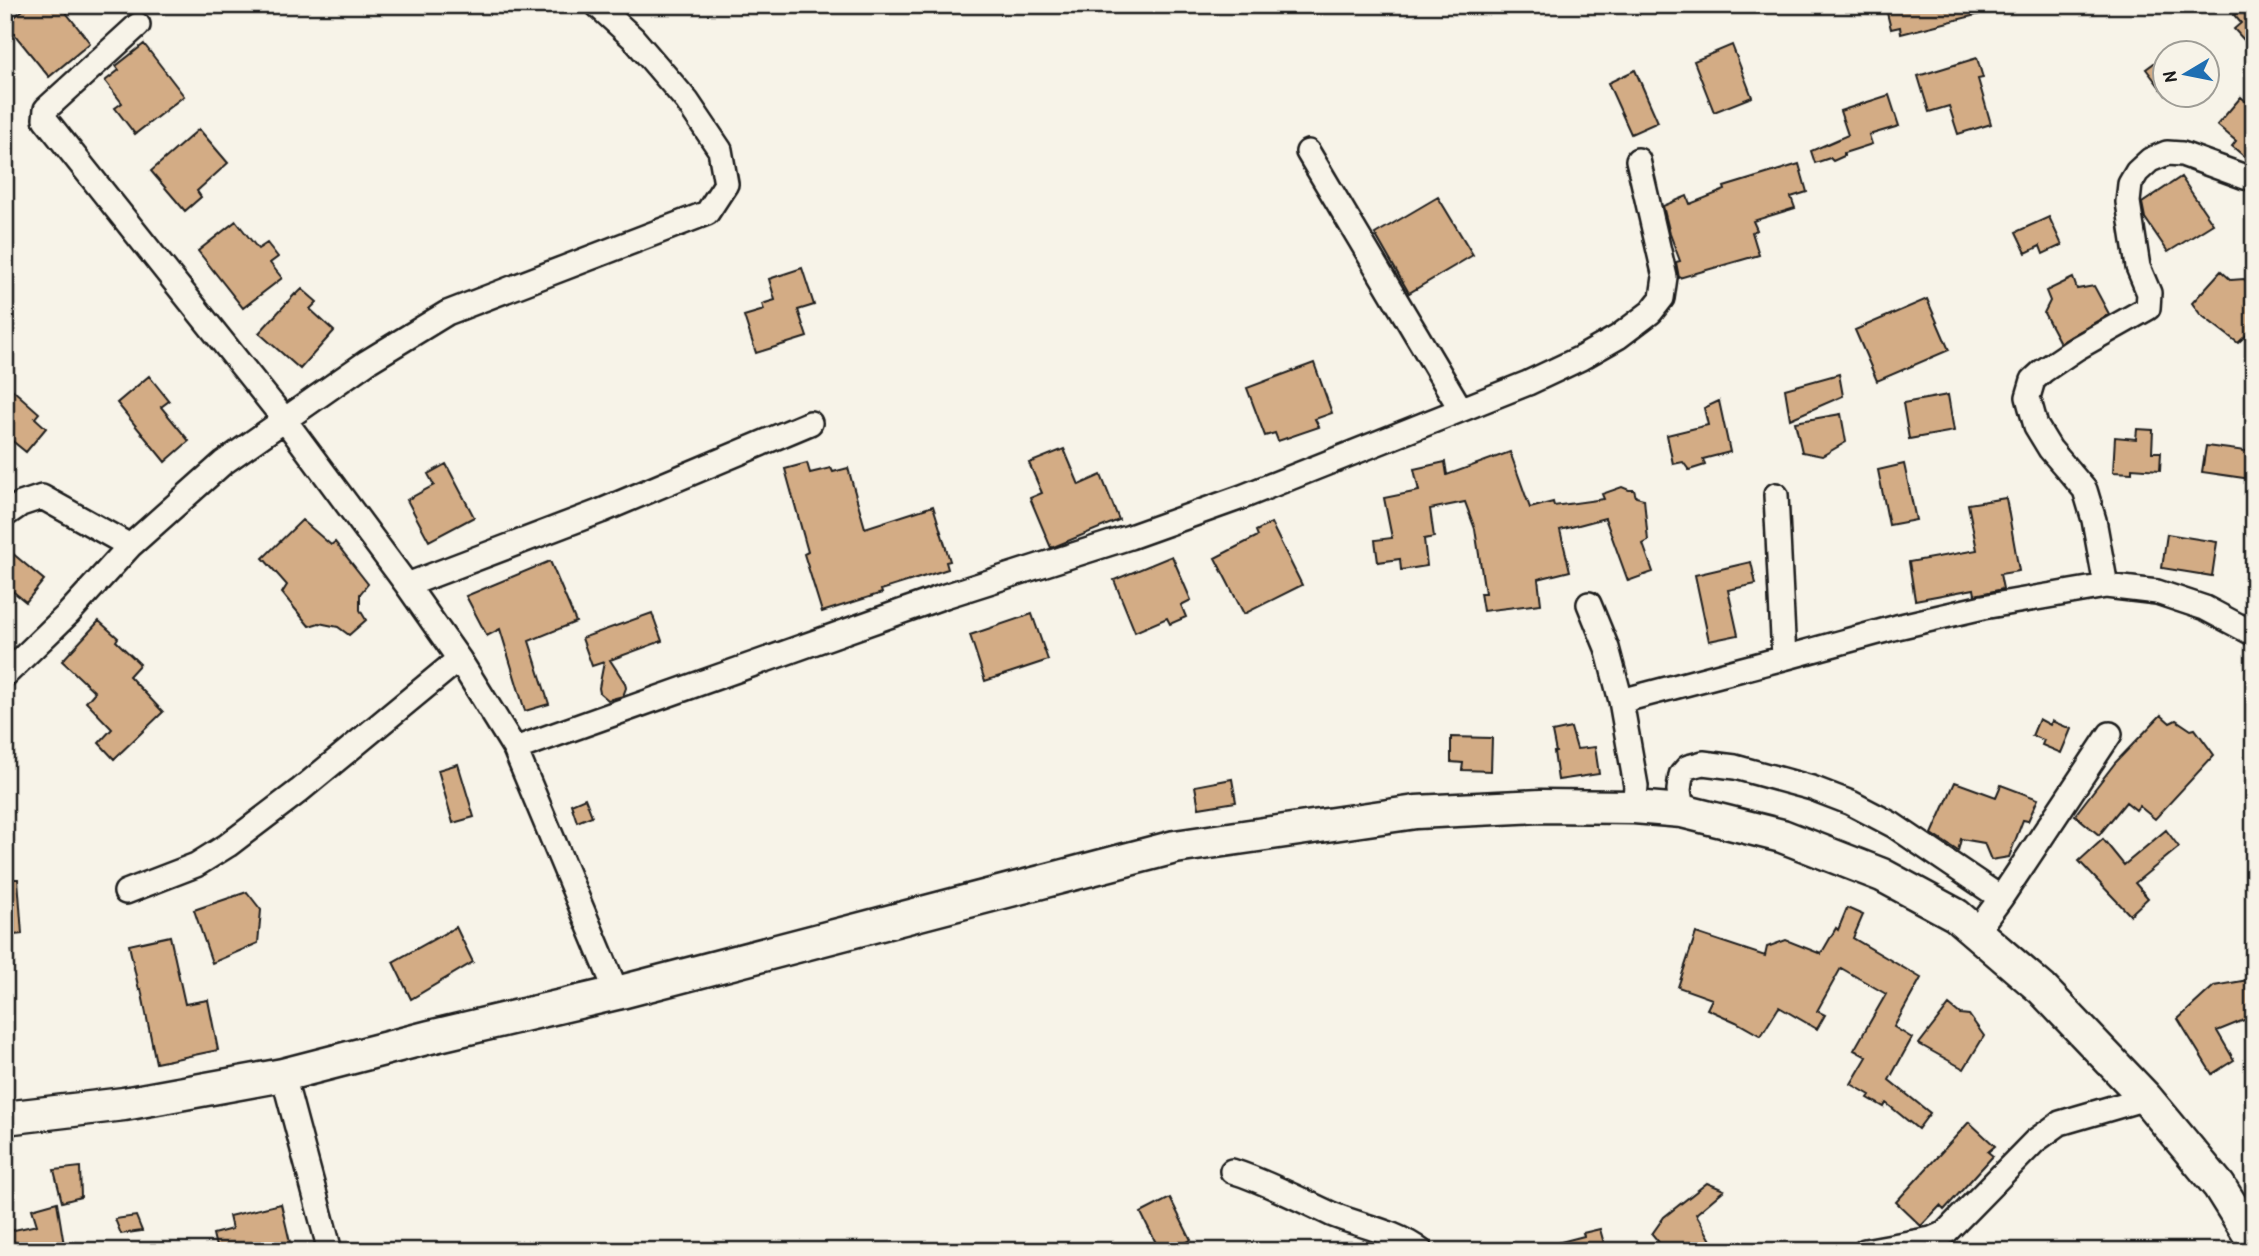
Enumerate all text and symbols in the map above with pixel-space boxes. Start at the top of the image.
north arrow [2150,38,2220,108]
text: N [2156,70,2183,84]

